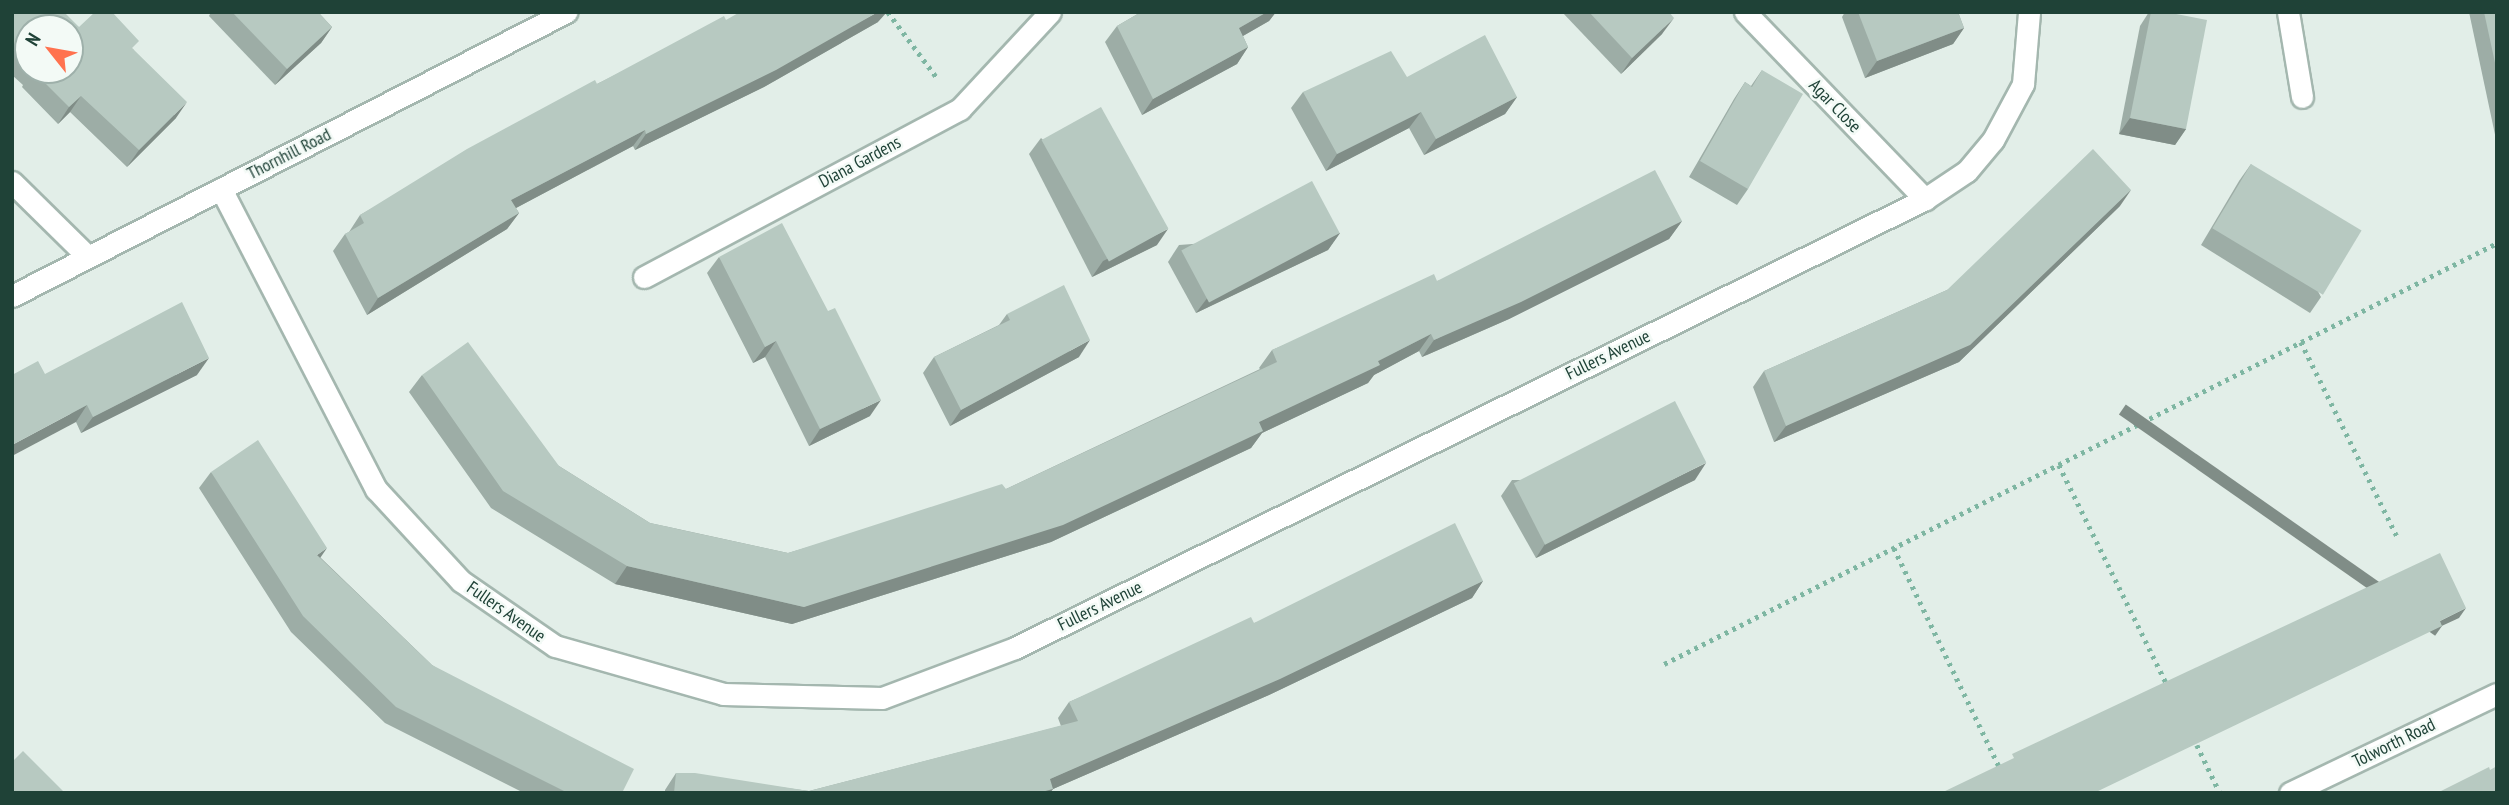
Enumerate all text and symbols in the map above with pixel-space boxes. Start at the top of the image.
north arrow [14,14,84,84]
text: N [20,29,46,50]
street label: Agar Close [1804,75,1866,137]
street label: Thornhill Road [243,124,335,184]
street label: Diana Gardens [815,131,905,193]
street label: Fullers Avenue [1562,325,1654,385]
street label: Fullers Avenue [1054,576,1146,636]
street label: Fullers Avenue [462,577,550,647]
street label: Tolworth Road [2349,714,2439,772]

